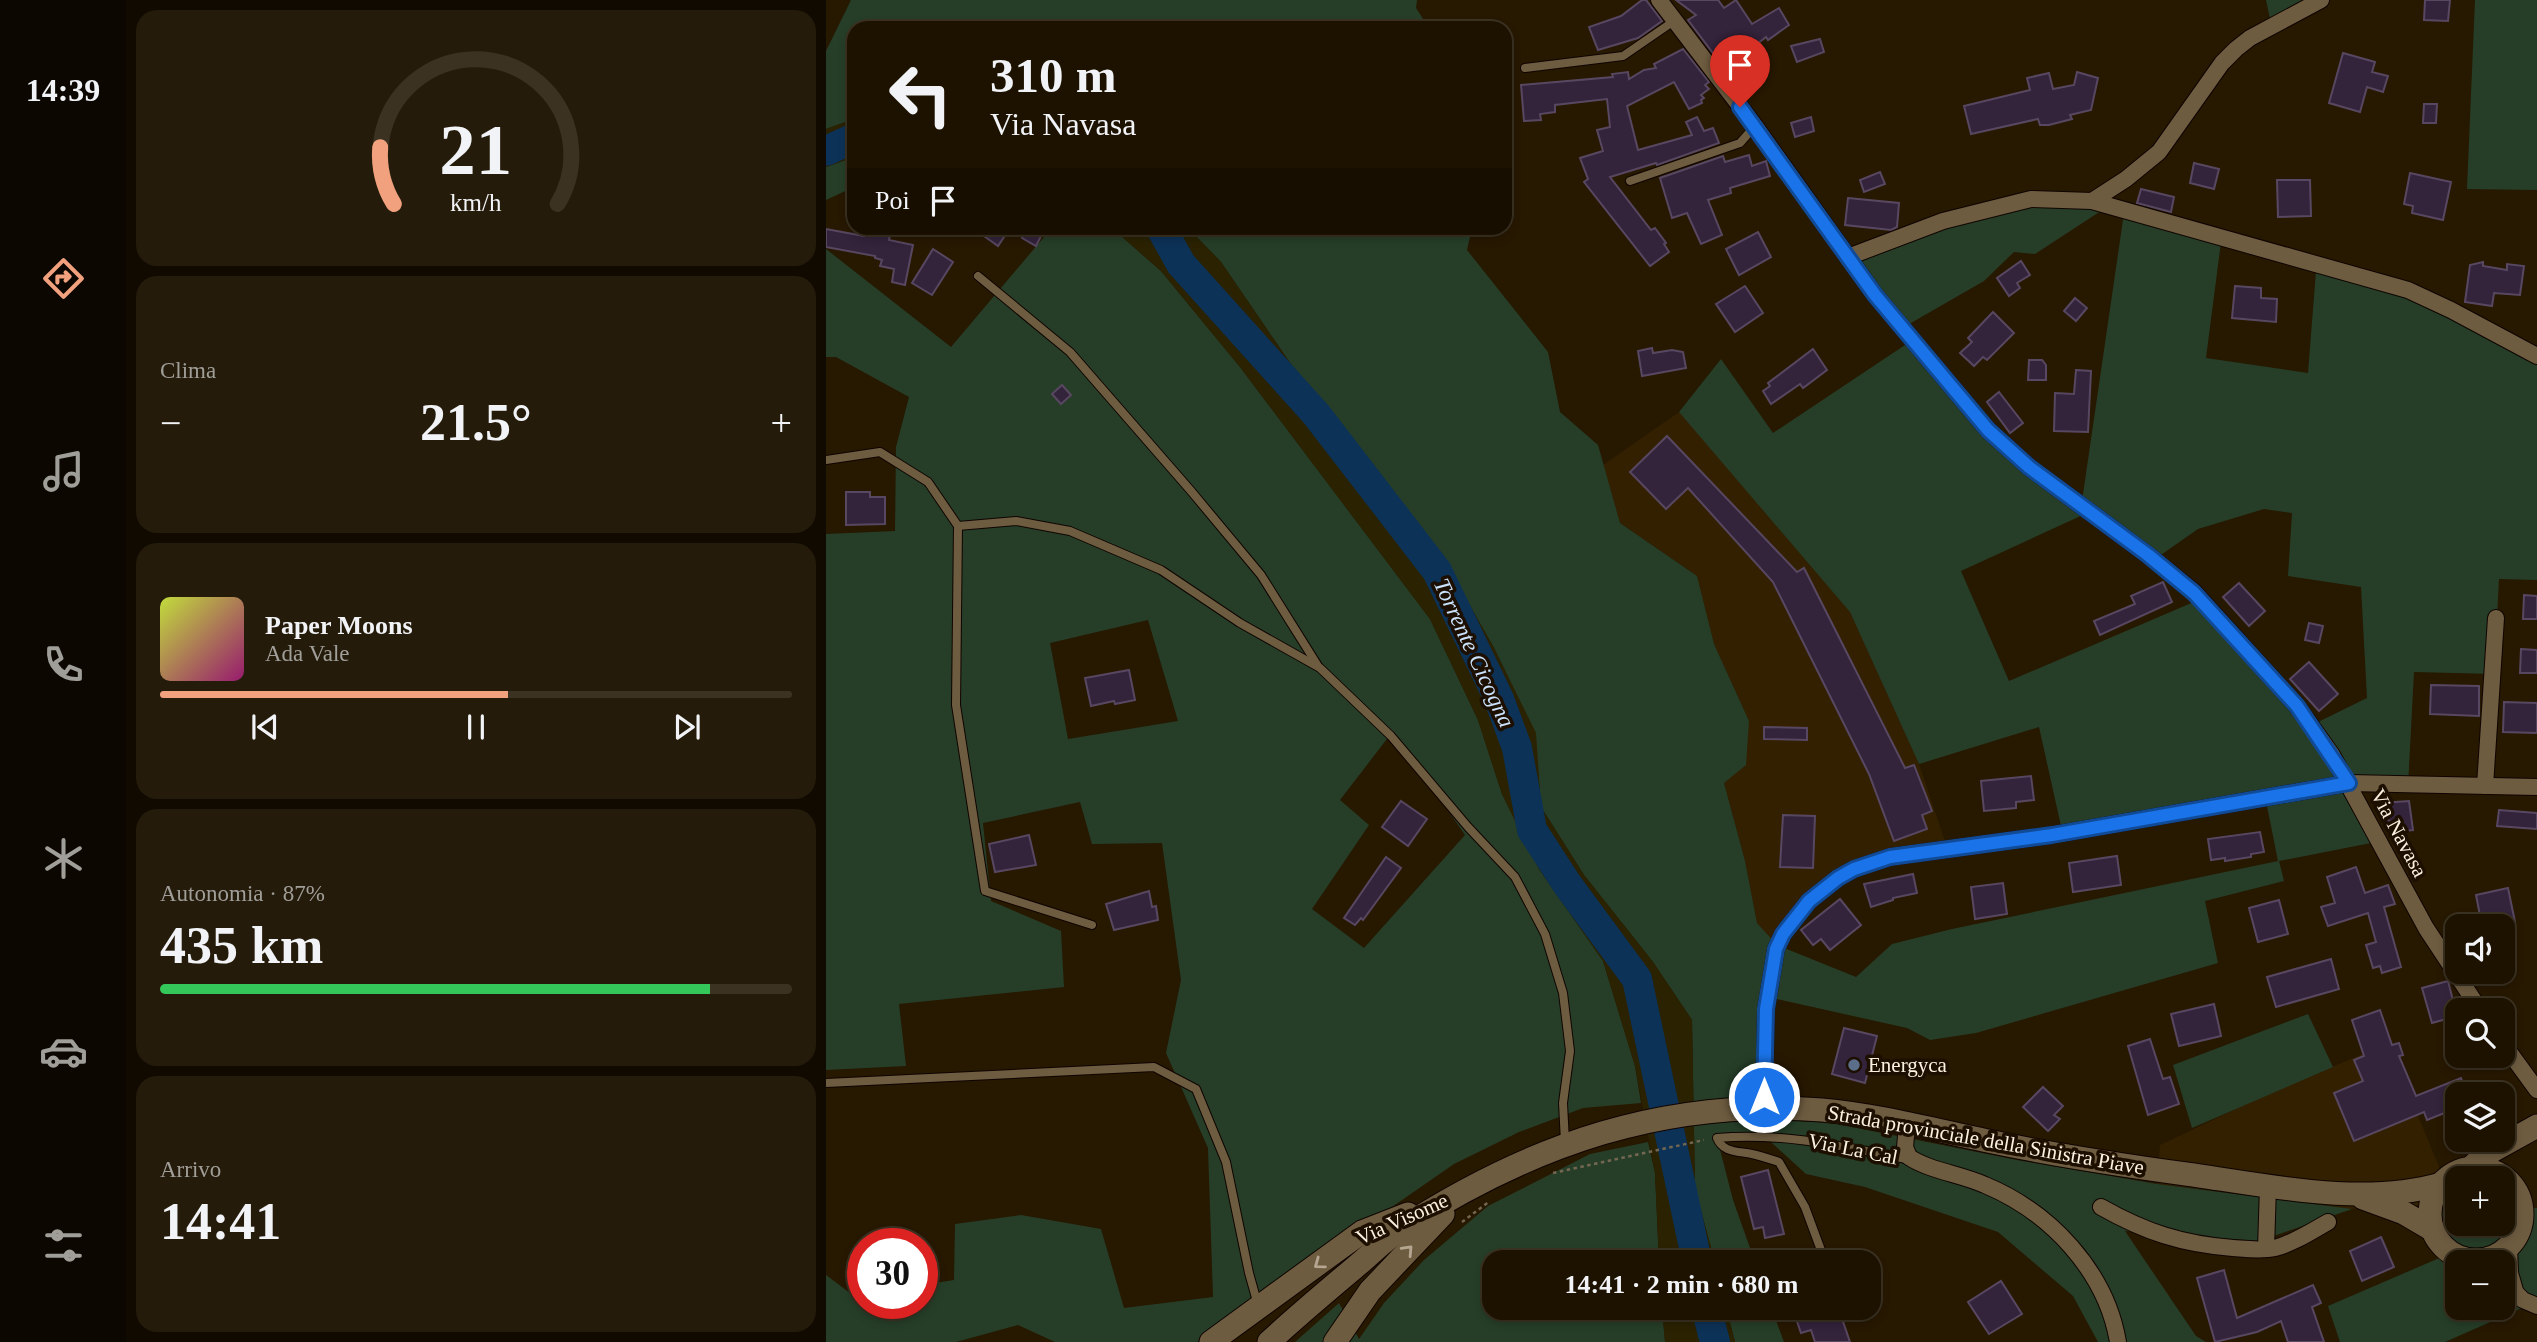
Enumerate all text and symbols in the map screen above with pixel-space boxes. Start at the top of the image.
pin [1710,35,1770,107]
icon: arrive [1721,46,1759,84]
text: 310 m [990,48,1117,103]
icon: left [875,49,966,140]
text: 14:39 [26,72,100,108]
text: Via Navasa [990,106,1136,142]
text: 21 [440,110,512,191]
icon: arrive [924,182,962,220]
text: Poi [875,186,910,215]
text: km/h [450,189,502,216]
icon: directions [39,254,88,303]
text: Clima [160,358,216,383]
text: 21.5° [420,394,532,451]
text: − [160,402,181,444]
text: + [771,402,792,444]
icon: music [39,447,88,496]
water label: Torrente Cicogna [1429,575,1519,731]
text: Paper Moons [265,611,413,640]
icon: phone [39,640,88,689]
text: Ada Vale [265,641,350,666]
icon: previous [246,708,284,746]
icon: pause [457,708,495,746]
icon: next [668,708,706,746]
street label: Via Navasa [2366,785,2432,882]
icon: climate [39,834,88,883]
text: Autonomia · 87% [160,881,325,906]
map controls [2445,914,2515,1320]
button: sound [2445,914,2515,984]
text: 435 km [160,917,323,974]
button: search [2445,998,2515,1068]
icon: car [39,1027,88,1076]
place label: Energyca [1868,1053,1948,1077]
marker: Energyca [1846,1057,1862,1073]
position arrow [1727,1060,1801,1134]
button: layers [2445,1082,2515,1152]
street label: Strada provinciale della Sinistra Piave [1826,1100,2146,1180]
street label: Via La Cal [1806,1129,1900,1169]
text: Arrivo [160,1157,221,1182]
button: + [2445,1166,2515,1236]
street label: Via Visome [1352,1188,1452,1250]
text: 14:41 [160,1193,281,1250]
icon: filters [39,1221,88,1270]
speed limit sign: 30 [847,1228,938,1319]
one-way arrow [1399,1245,1412,1258]
button: − [2445,1250,2515,1320]
one-way arrow [1314,1256,1326,1268]
text: 14:41 · 2 min · 680 m [1565,1270,1799,1299]

